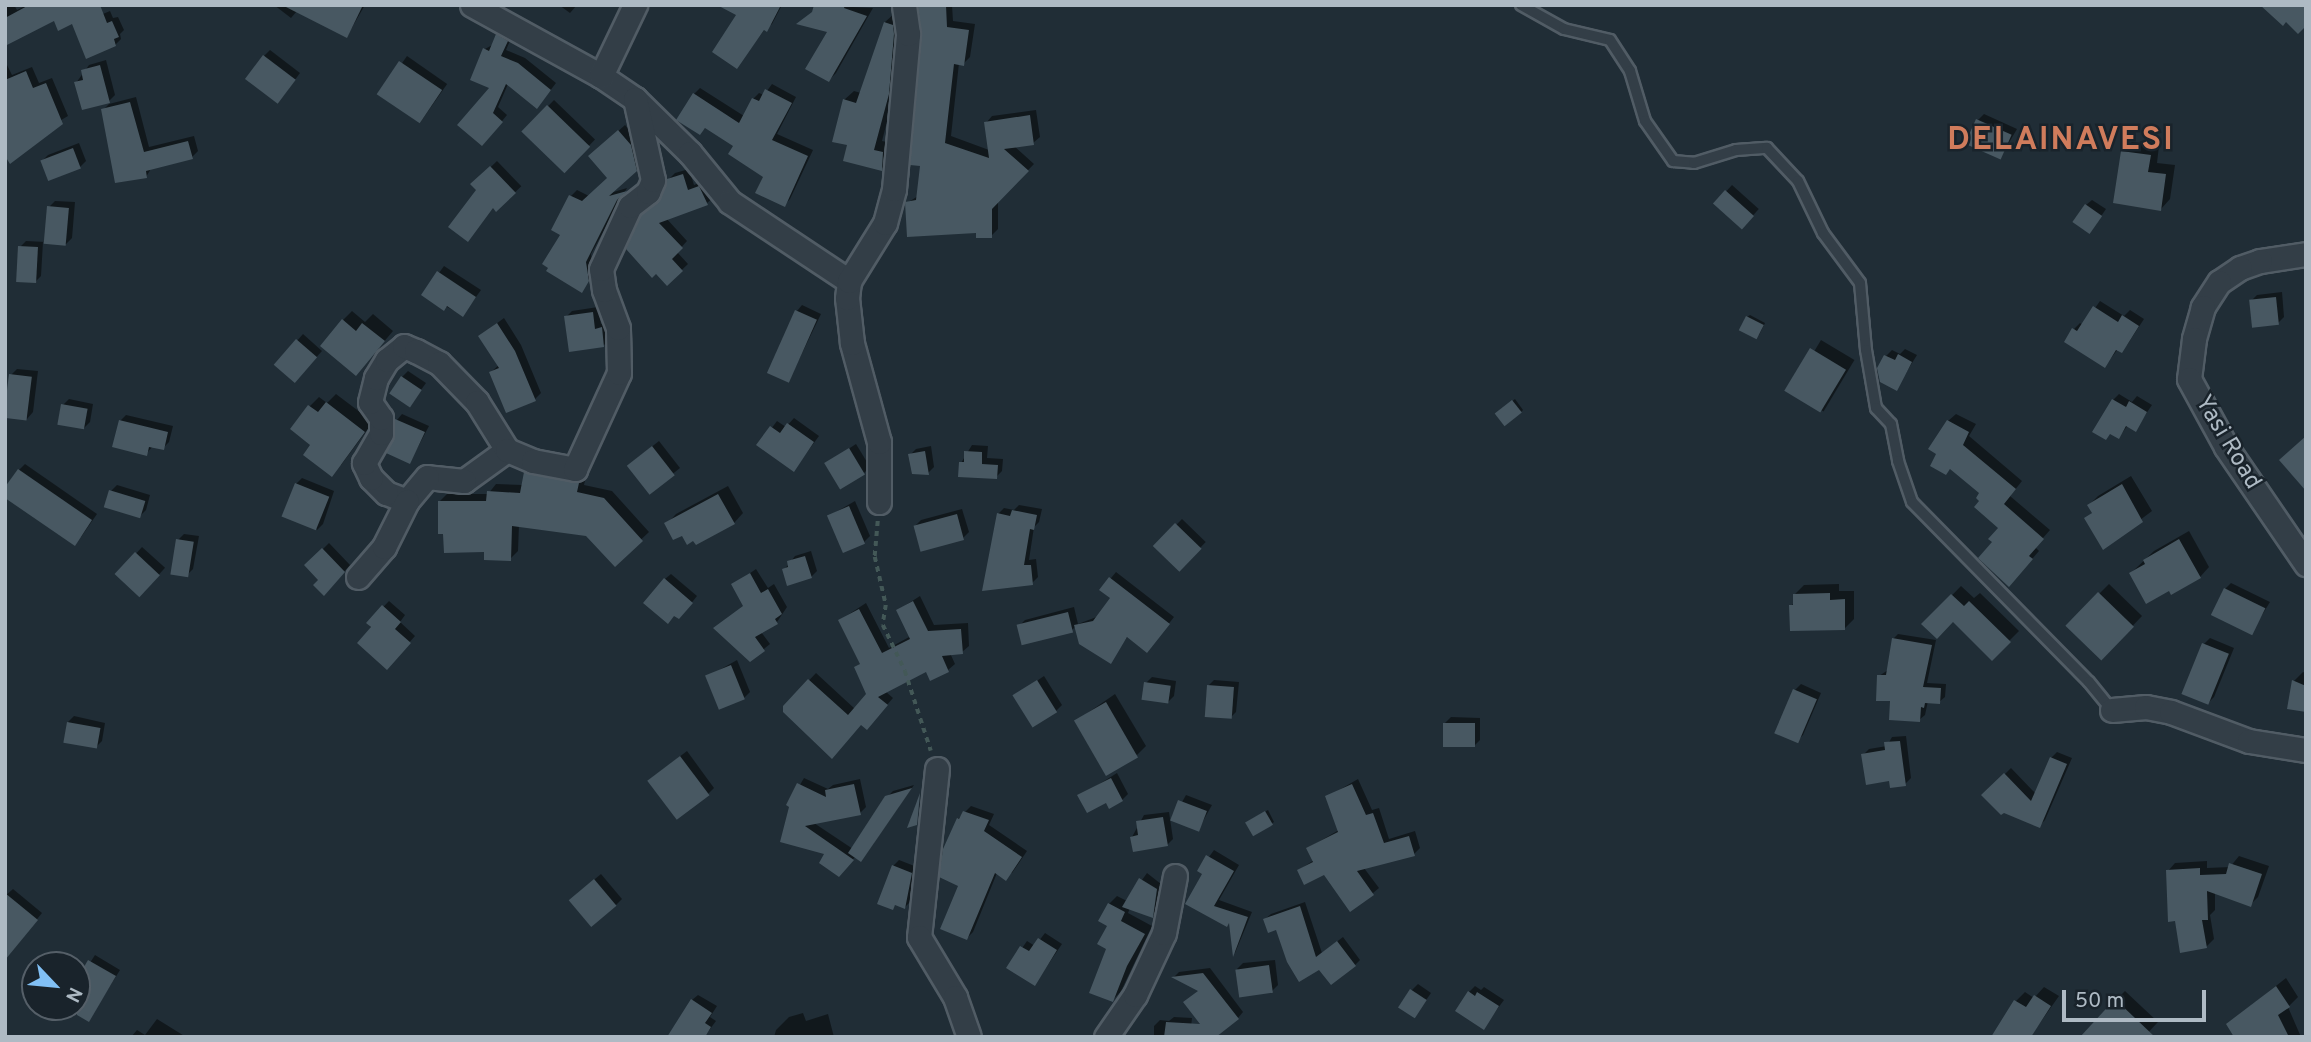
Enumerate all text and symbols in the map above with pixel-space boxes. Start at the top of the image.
district label: DELAINAVESI [1949,122,2173,160]
street label: Yasi Road [2188,391,2266,495]
north arrow [21,951,91,1021]
scale bar [2066,976,2210,1020]
text: N [59,983,87,1006]
text: 50 m [2075,988,2124,1015]

